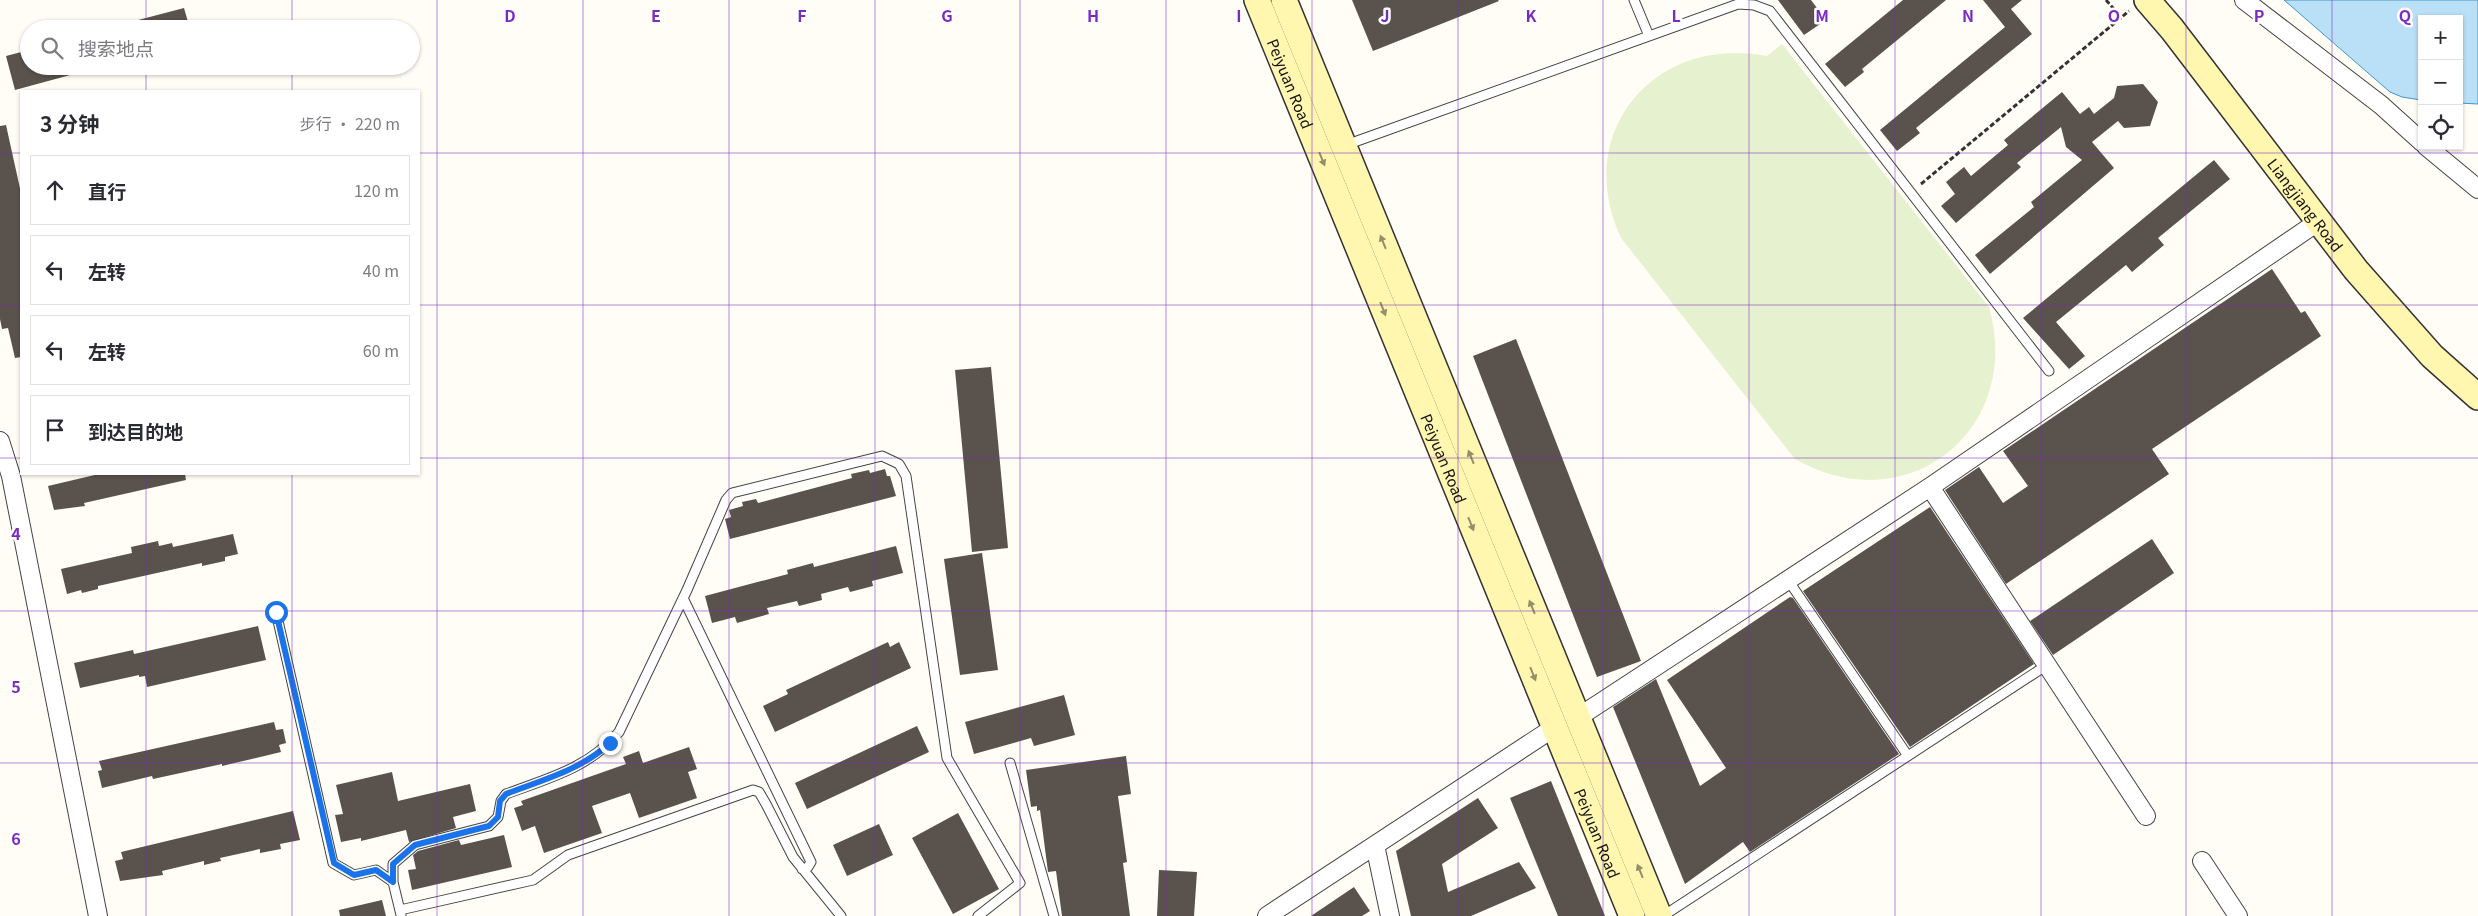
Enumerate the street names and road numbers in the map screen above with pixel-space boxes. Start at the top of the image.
street label: Peiyuan Road [1263,35,1319,131]
street label: Liangjiang Road [2263,153,2348,256]
street label: Peiyuan Road [1417,410,1472,506]
street label: Peiyuan Road [1570,785,1626,881]

